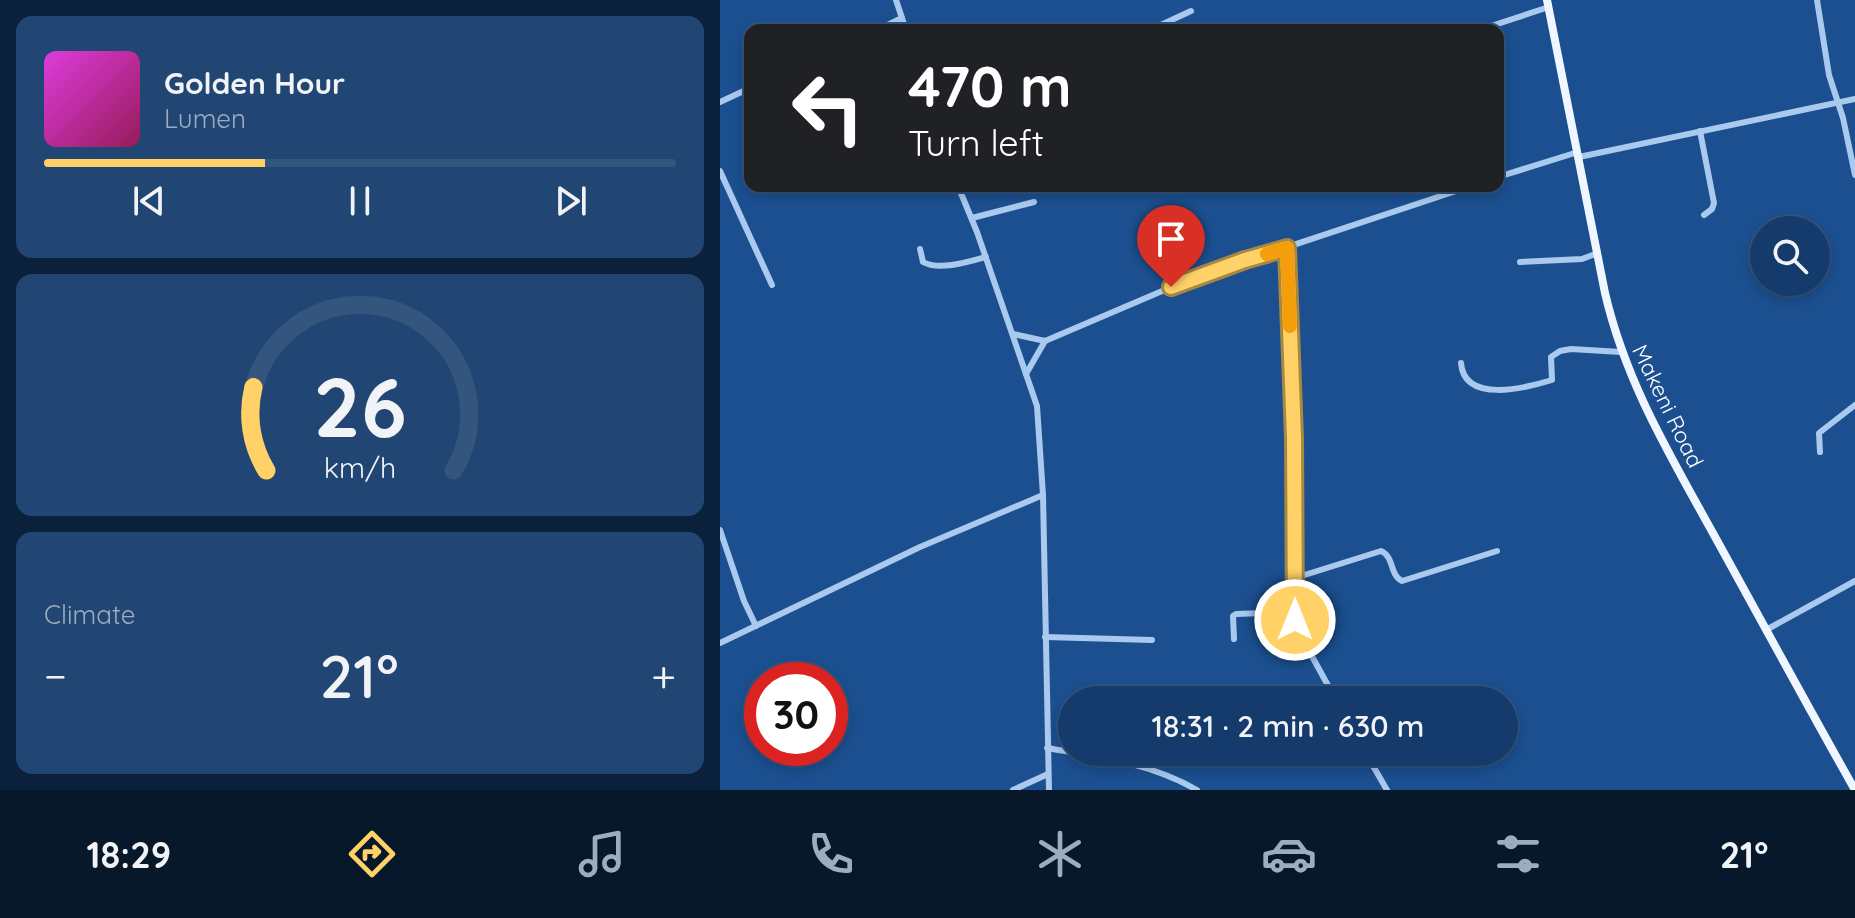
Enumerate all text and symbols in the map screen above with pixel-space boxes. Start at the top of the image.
text: 470 m [908,51,1072,121]
icon: left [776,56,880,160]
text: Golden Hour [164,64,345,102]
text: Lumen [164,102,246,135]
text: Turn left [908,120,1044,165]
icon: previous [127,179,171,223]
icon: pause [338,179,382,223]
icon: next [549,179,593,223]
pin [1137,205,1205,287]
map controls [1750,216,1830,296]
button: search [1750,216,1830,296]
icon: arrive [1149,217,1193,261]
street label: Makeni Road [1626,340,1710,472]
text: 26 [313,354,407,458]
text: km/h [324,449,396,485]
position arrow [1253,578,1337,662]
text: Climate [44,598,135,631]
text: 21° [319,638,399,713]
text: − [44,648,67,703]
text: + [651,648,676,703]
speed limit sign: 30 [744,662,848,766]
text: 18:31 · 2 min · 630 m [1152,707,1424,745]
icon: directions [344,826,400,882]
icon: music [574,826,630,882]
icon: phone [803,826,859,882]
icon: climate [1032,826,1088,882]
icon: car [1261,826,1317,882]
icon: filters [1490,826,1546,882]
text: 18:29 [87,832,171,877]
text: 21° [1720,832,1768,877]

